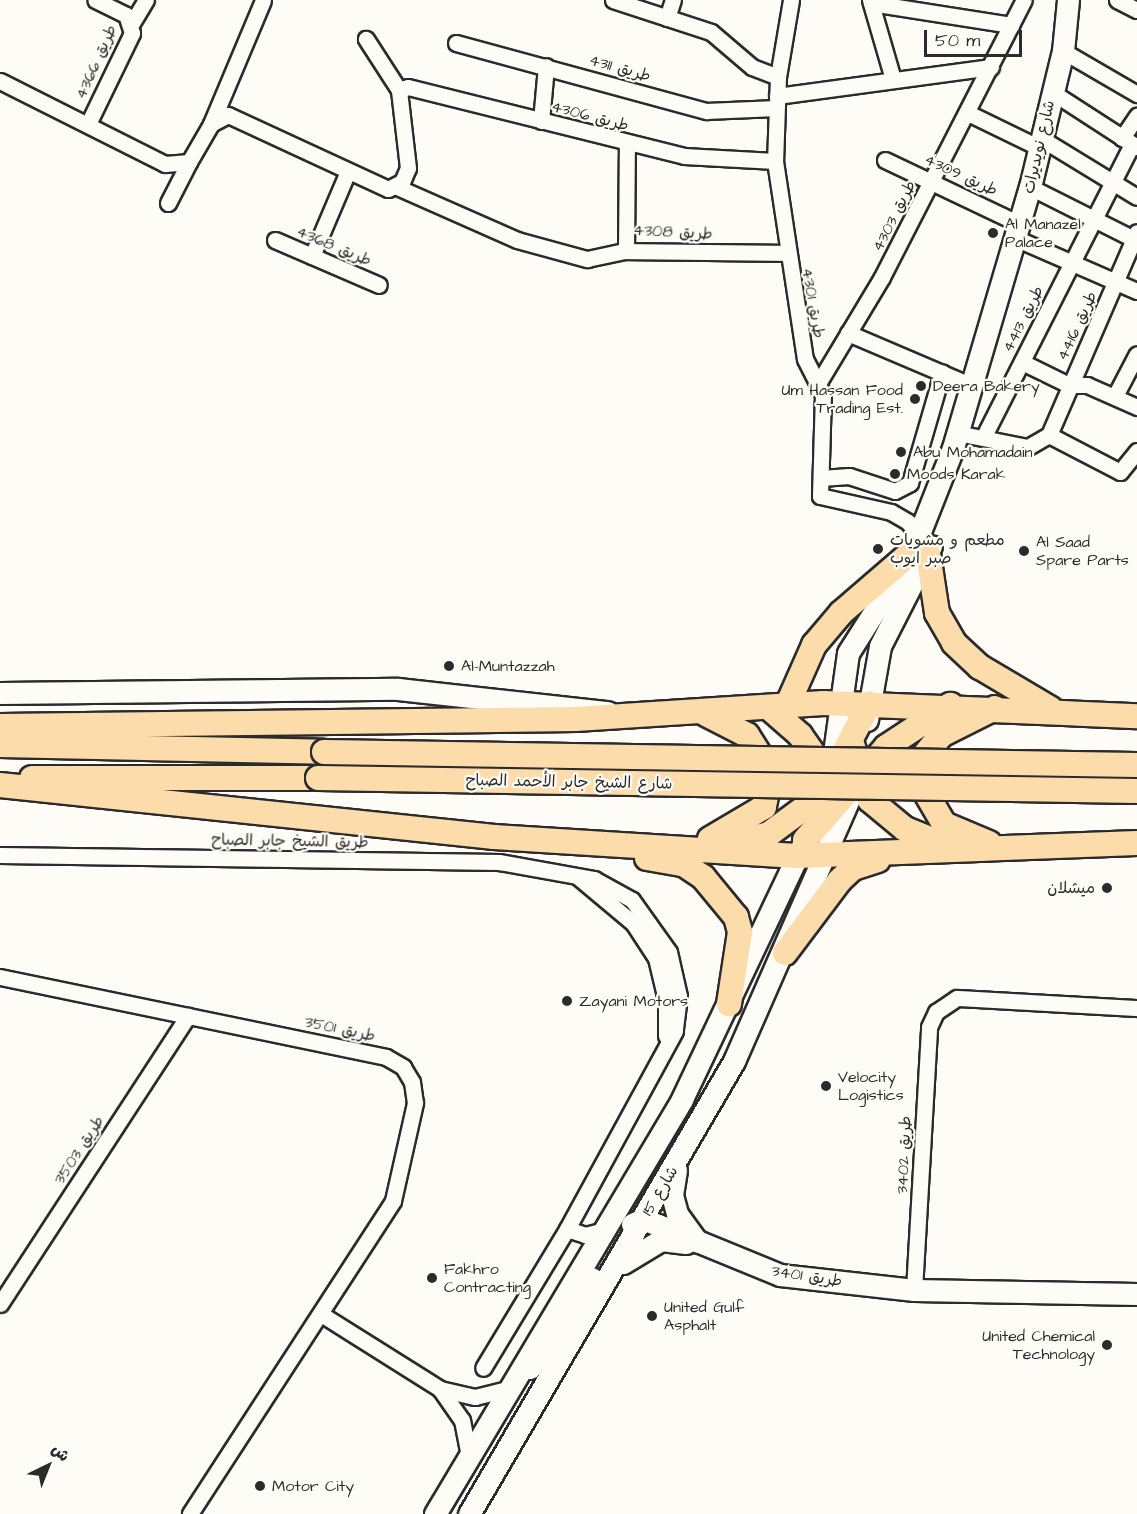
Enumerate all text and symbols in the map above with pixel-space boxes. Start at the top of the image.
scale bar [927,18,1024,56]
street label: طريق 4366 [71,22,121,102]
text: 50 m [935,28,980,53]
street label: طريق 4311 [587,50,653,86]
street label: طريق 4306 [549,96,631,136]
street label: شارع نويديرات [1019,98,1059,196]
street label: طريق 4309 [921,150,1001,200]
street label: طريق 4303 [868,177,920,255]
place label: Al Manazel Palace [1005,214,1081,252]
street label: طريق 4308 [633,220,713,244]
street label: طريق 4368 [294,222,374,270]
marker: Al Manazel Palace [986,226,1000,240]
street label: طريق 4301 [797,266,829,340]
street label: طريق 4413 [998,283,1048,355]
street label: طريق 4416 [1053,288,1101,364]
place label: Deera Bakery [933,376,1040,396]
marker: Deera Bakery [914,379,928,393]
place label: Um Hassan Food Trading Est. [781,380,903,418]
marker: Um Hassan Food Trading Est. [908,392,922,406]
place label: Abu Mohamadain [913,442,1032,462]
marker: Abu Mohamadain [894,445,908,459]
place label: Moods Karak [907,464,1005,484]
marker: Moods Karak [888,467,902,481]
place label: مطعم و مشويات صبر ايوب [890,530,1005,568]
place label: Al Saad Spare Parts [1036,532,1129,570]
marker: مطعم و مشويات صبر ايوب [871,542,885,556]
marker: Al Saad Spare Parts [1017,544,1031,558]
place label: Al-Muntazzah [461,656,555,676]
marker: Al-Muntazzah [442,659,456,673]
street label: شارع الشيخ جابر الأحمد الصباح [465,771,673,793]
street label: طريق الشيخ جابر الصباح [211,830,369,852]
place label: ميشلان [1047,878,1095,898]
marker: ميشلان [1100,881,1114,895]
place label: Zayani Motors [579,991,688,1011]
marker: Zayani Motors [560,994,574,1008]
street label: طريق 3501 [303,1012,377,1046]
place label: Velocity Logistics [838,1067,904,1105]
marker: Velocity Logistics [819,1079,833,1093]
street label: طريق 3503 [50,1112,108,1188]
street label: طريق 3402 [892,1115,916,1195]
street label: شارع 15 [638,1163,682,1219]
place label: Fakhro Contracting [444,1259,531,1297]
street label: طريق 3401 [770,1261,844,1291]
marker: Fakhro Contracting [425,1271,439,1285]
place label: United Gulf Asphalt [664,1297,744,1335]
marker: United Gulf Asphalt [645,1309,659,1323]
place label: United Chemical Technology [982,1326,1095,1364]
marker: United Chemical Technology [1100,1338,1114,1352]
north arrow [18,1436,78,1496]
text: ش [46,1439,74,1467]
place label: Motor City [272,1476,354,1496]
marker: Motor City [253,1479,267,1493]

